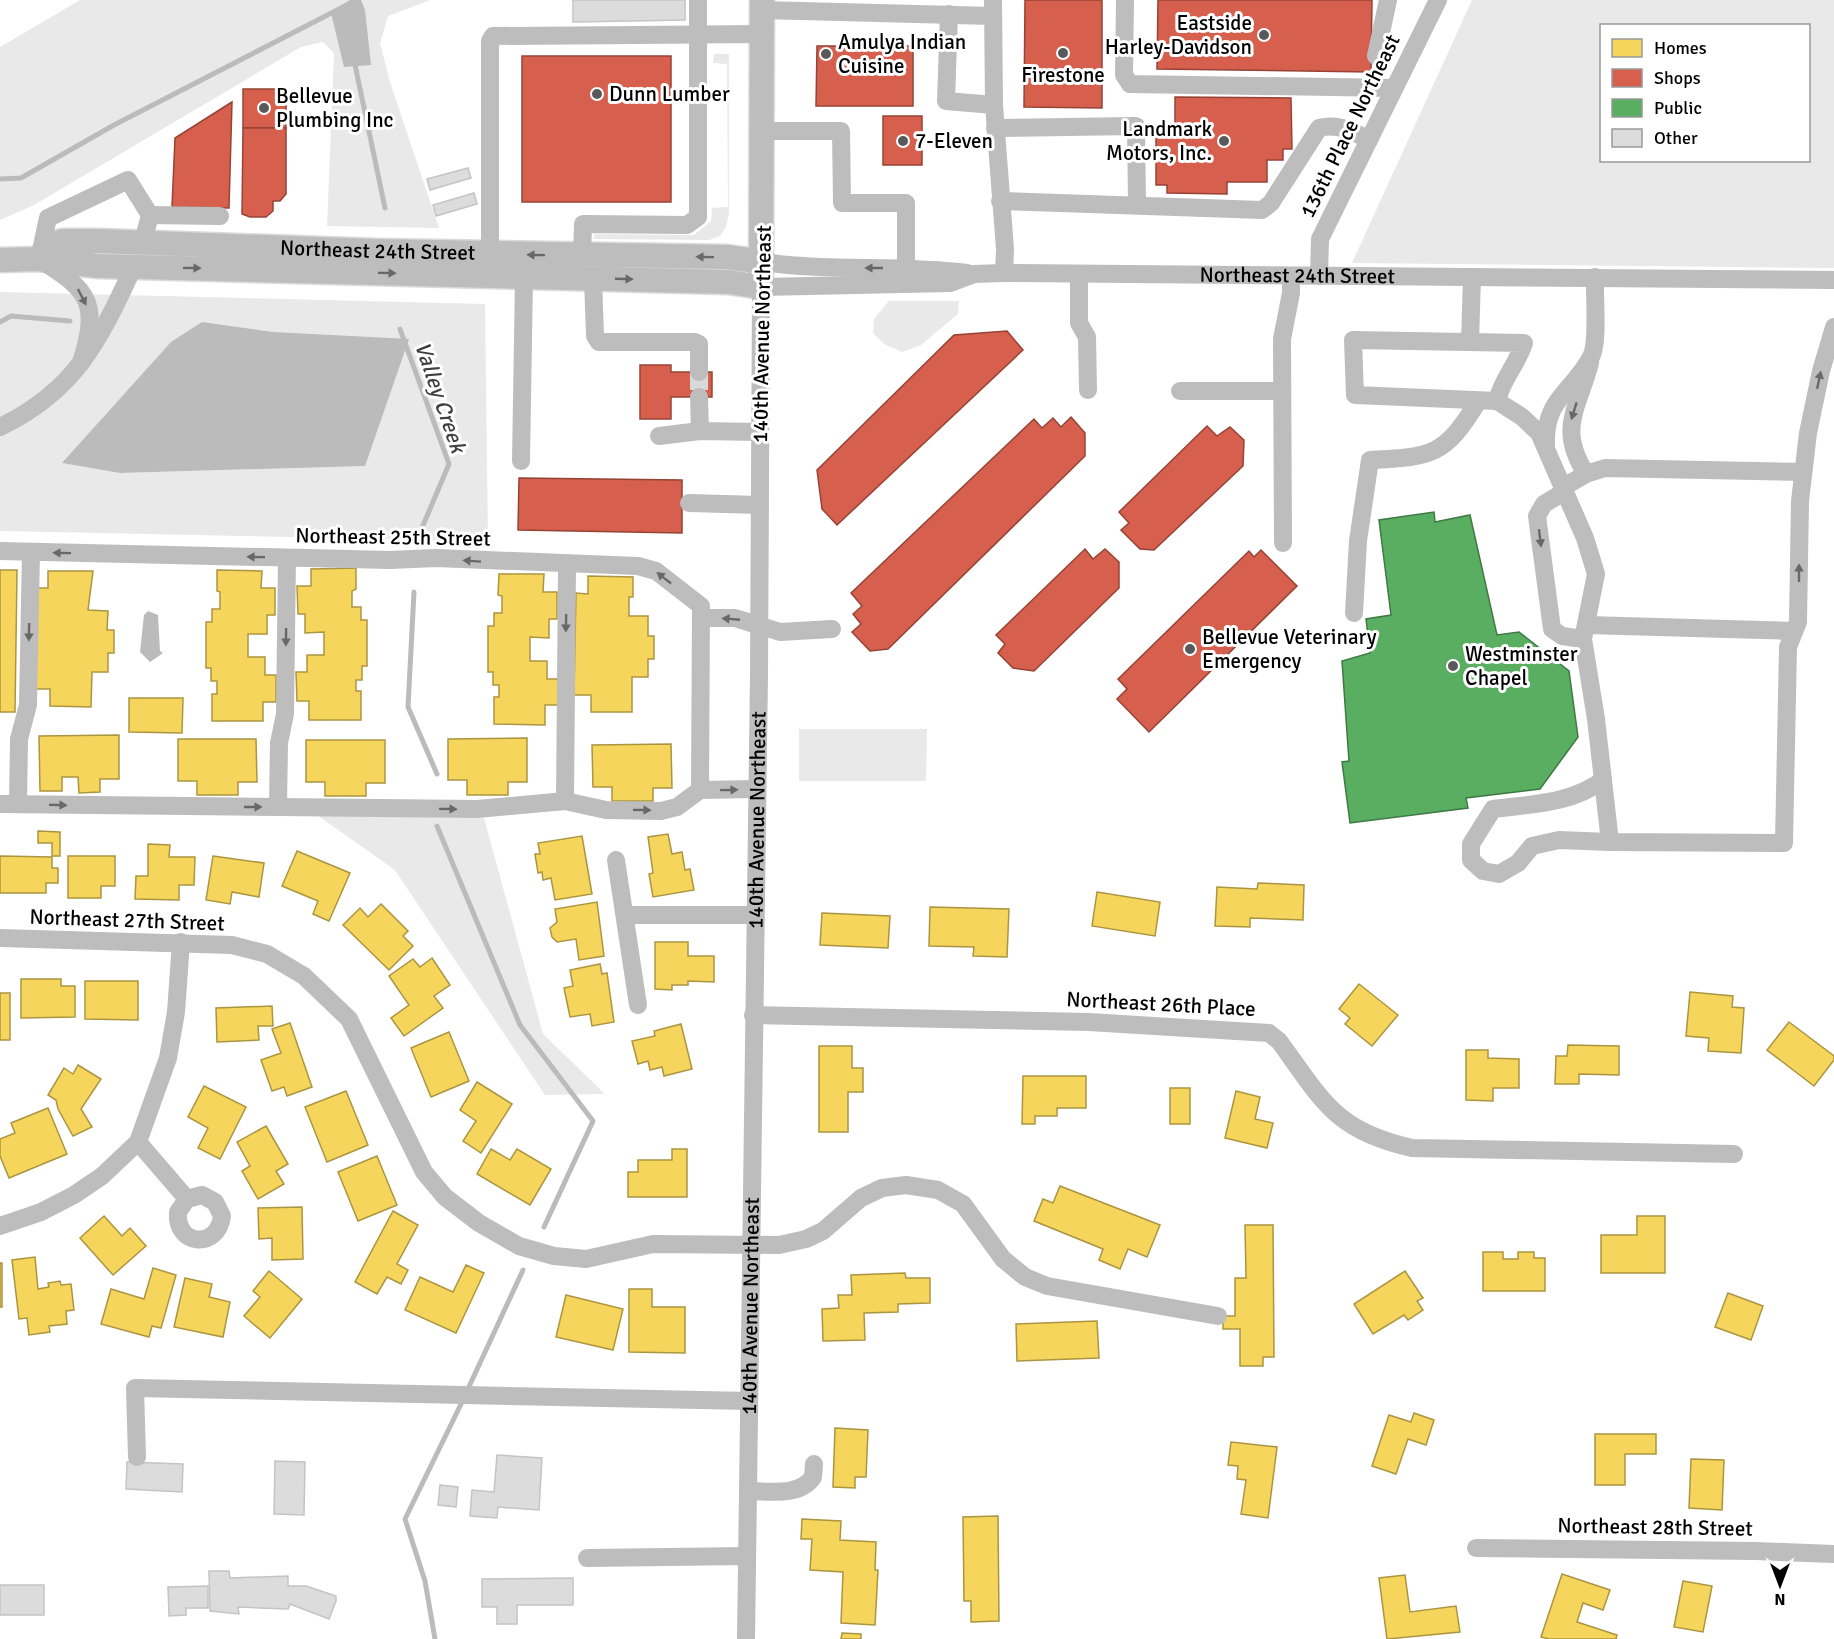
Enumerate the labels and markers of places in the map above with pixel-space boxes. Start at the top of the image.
place label: Eastside Harley-Davidson [1105,10,1252,60]
marker: Eastside Harley-Davidson [1257,28,1271,42]
place label: Amulya Indian Cuisine [838,29,966,79]
marker: Firestone [1056,46,1070,60]
marker: Amulya Indian Cuisine [819,47,833,61]
place label: Firestone [1021,62,1105,88]
place label: Dunn Lumber [609,81,730,107]
place label: Bellevue Plumbing Inc [276,83,394,133]
marker: Dunn Lumber [590,87,604,101]
marker: Bellevue Plumbing Inc [257,101,271,115]
place label: Landmark Motors, Inc. [1106,116,1212,166]
place label: 7-Eleven [915,128,993,154]
marker: 7-Eleven [896,134,910,148]
marker: Landmark Motors, Inc. [1217,134,1231,148]
place label: Bellevue Veterinary Emergency [1202,624,1377,674]
place label: Westminster Chapel [1465,641,1578,691]
marker: Bellevue Veterinary Emergency [1183,642,1197,656]
marker: Westminster Chapel [1446,659,1460,673]

